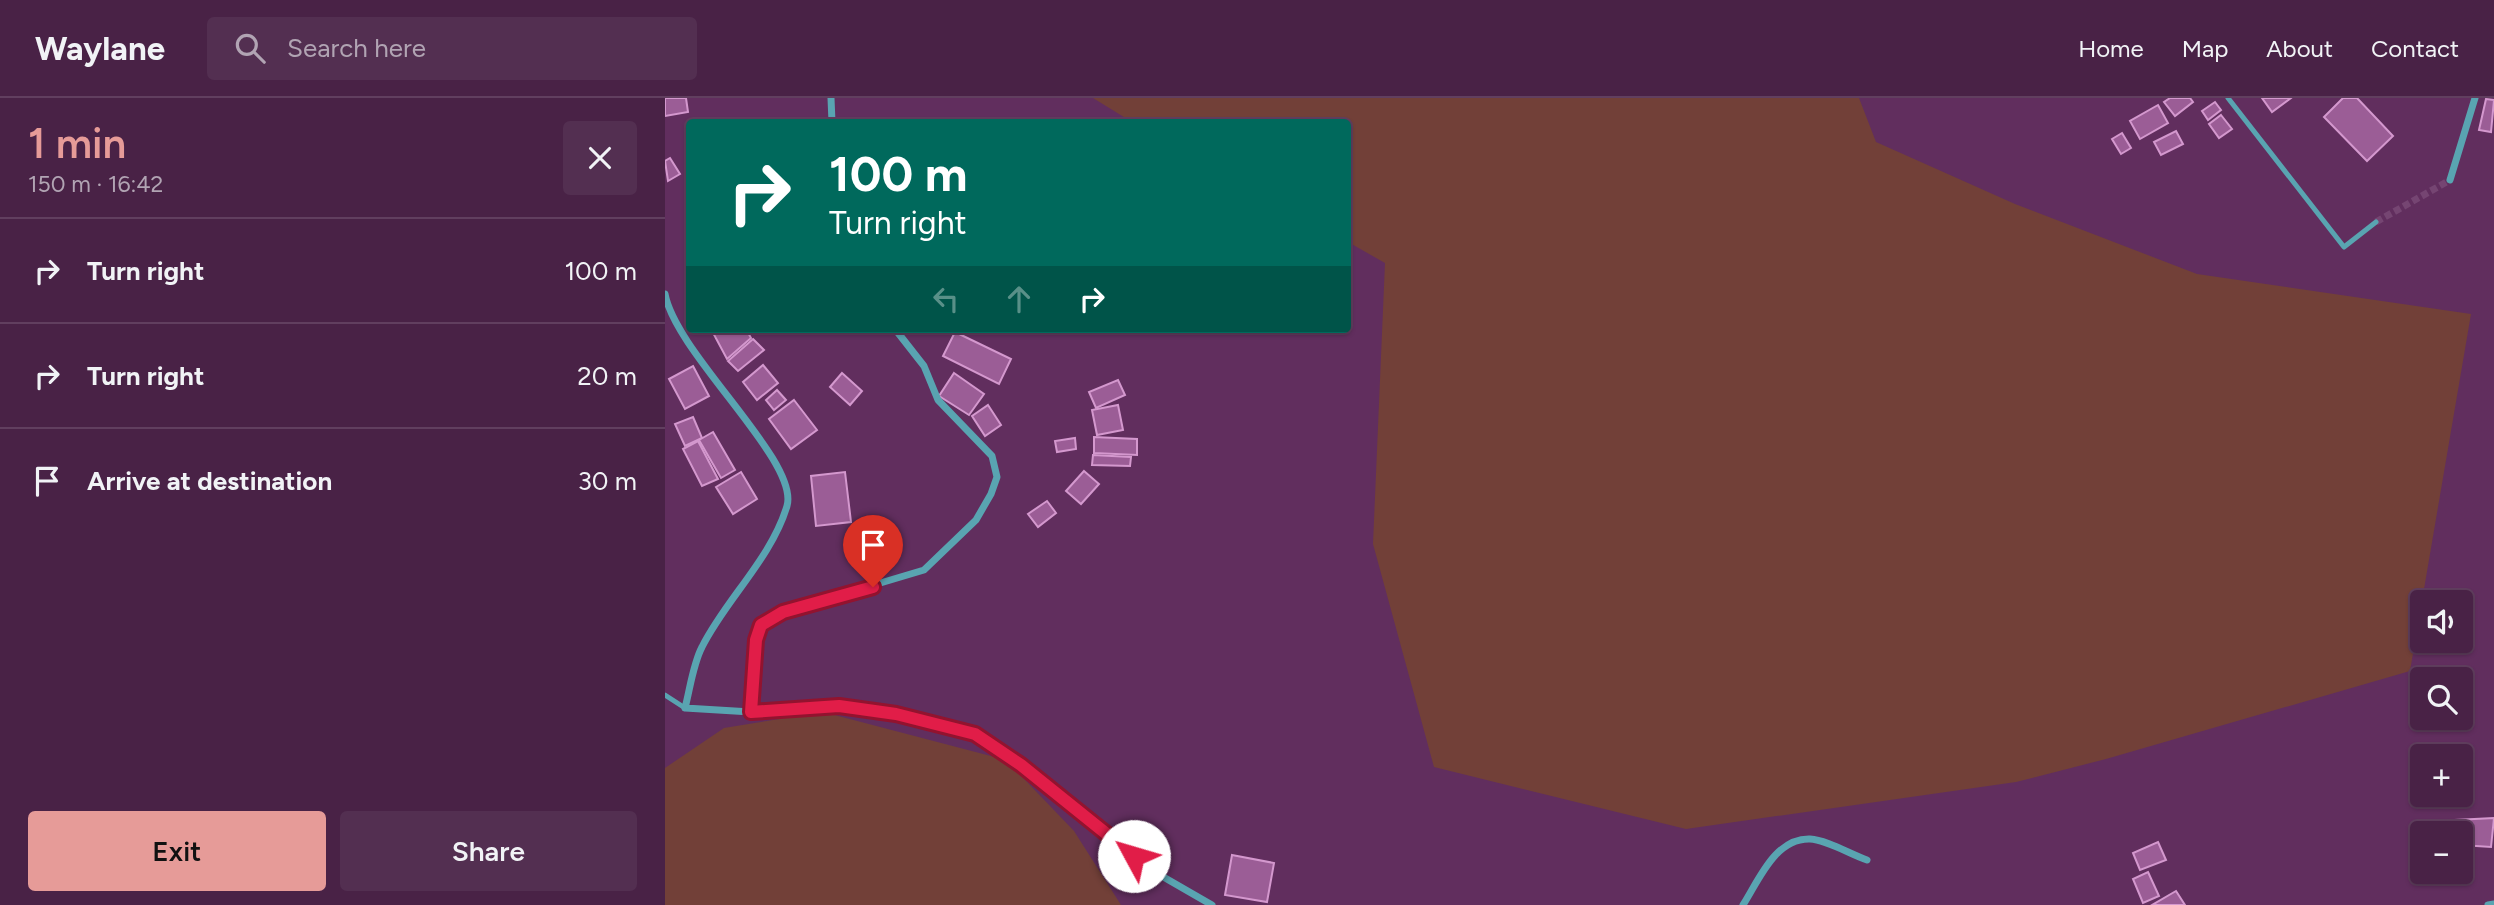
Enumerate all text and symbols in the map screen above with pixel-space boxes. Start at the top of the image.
search box [207,17,697,80]
text: Waylane [35,29,165,68]
icon: search [231,29,269,67]
text: Search here [287,32,426,64]
text: Home [2078,34,2144,63]
text: Map [2182,34,2228,63]
text: About [2266,34,2333,63]
text: Contact [2371,34,2459,63]
text: 1 min [28,118,126,169]
button: close [563,121,637,195]
text: 100 m [829,144,968,203]
icon: right [714,147,805,238]
text: 150 m · 16:42 [28,170,163,198]
text: Turn right [829,204,967,242]
icon: right [28,252,66,290]
text: Turn right [87,255,204,287]
text: 100 m [564,255,637,287]
icon: left [927,280,965,318]
icon: ahead [1000,280,1038,318]
icon: right [1073,280,1111,318]
icon: right [28,357,66,395]
text: Turn right [87,360,204,392]
text: 20 m [577,360,637,392]
icon: arrive [28,462,66,500]
text: Arrive at destination [87,465,332,497]
text: 30 m [578,465,637,497]
pin [843,515,903,587]
icon: arrive [854,526,892,564]
map controls [2410,590,2473,884]
button: sound [2410,590,2473,653]
button: search [2410,667,2473,730]
button: + [2410,744,2473,807]
button: Exit [28,811,326,891]
button: Share [340,811,637,891]
position arrow [1097,819,1171,893]
button: − [2410,821,2473,884]

